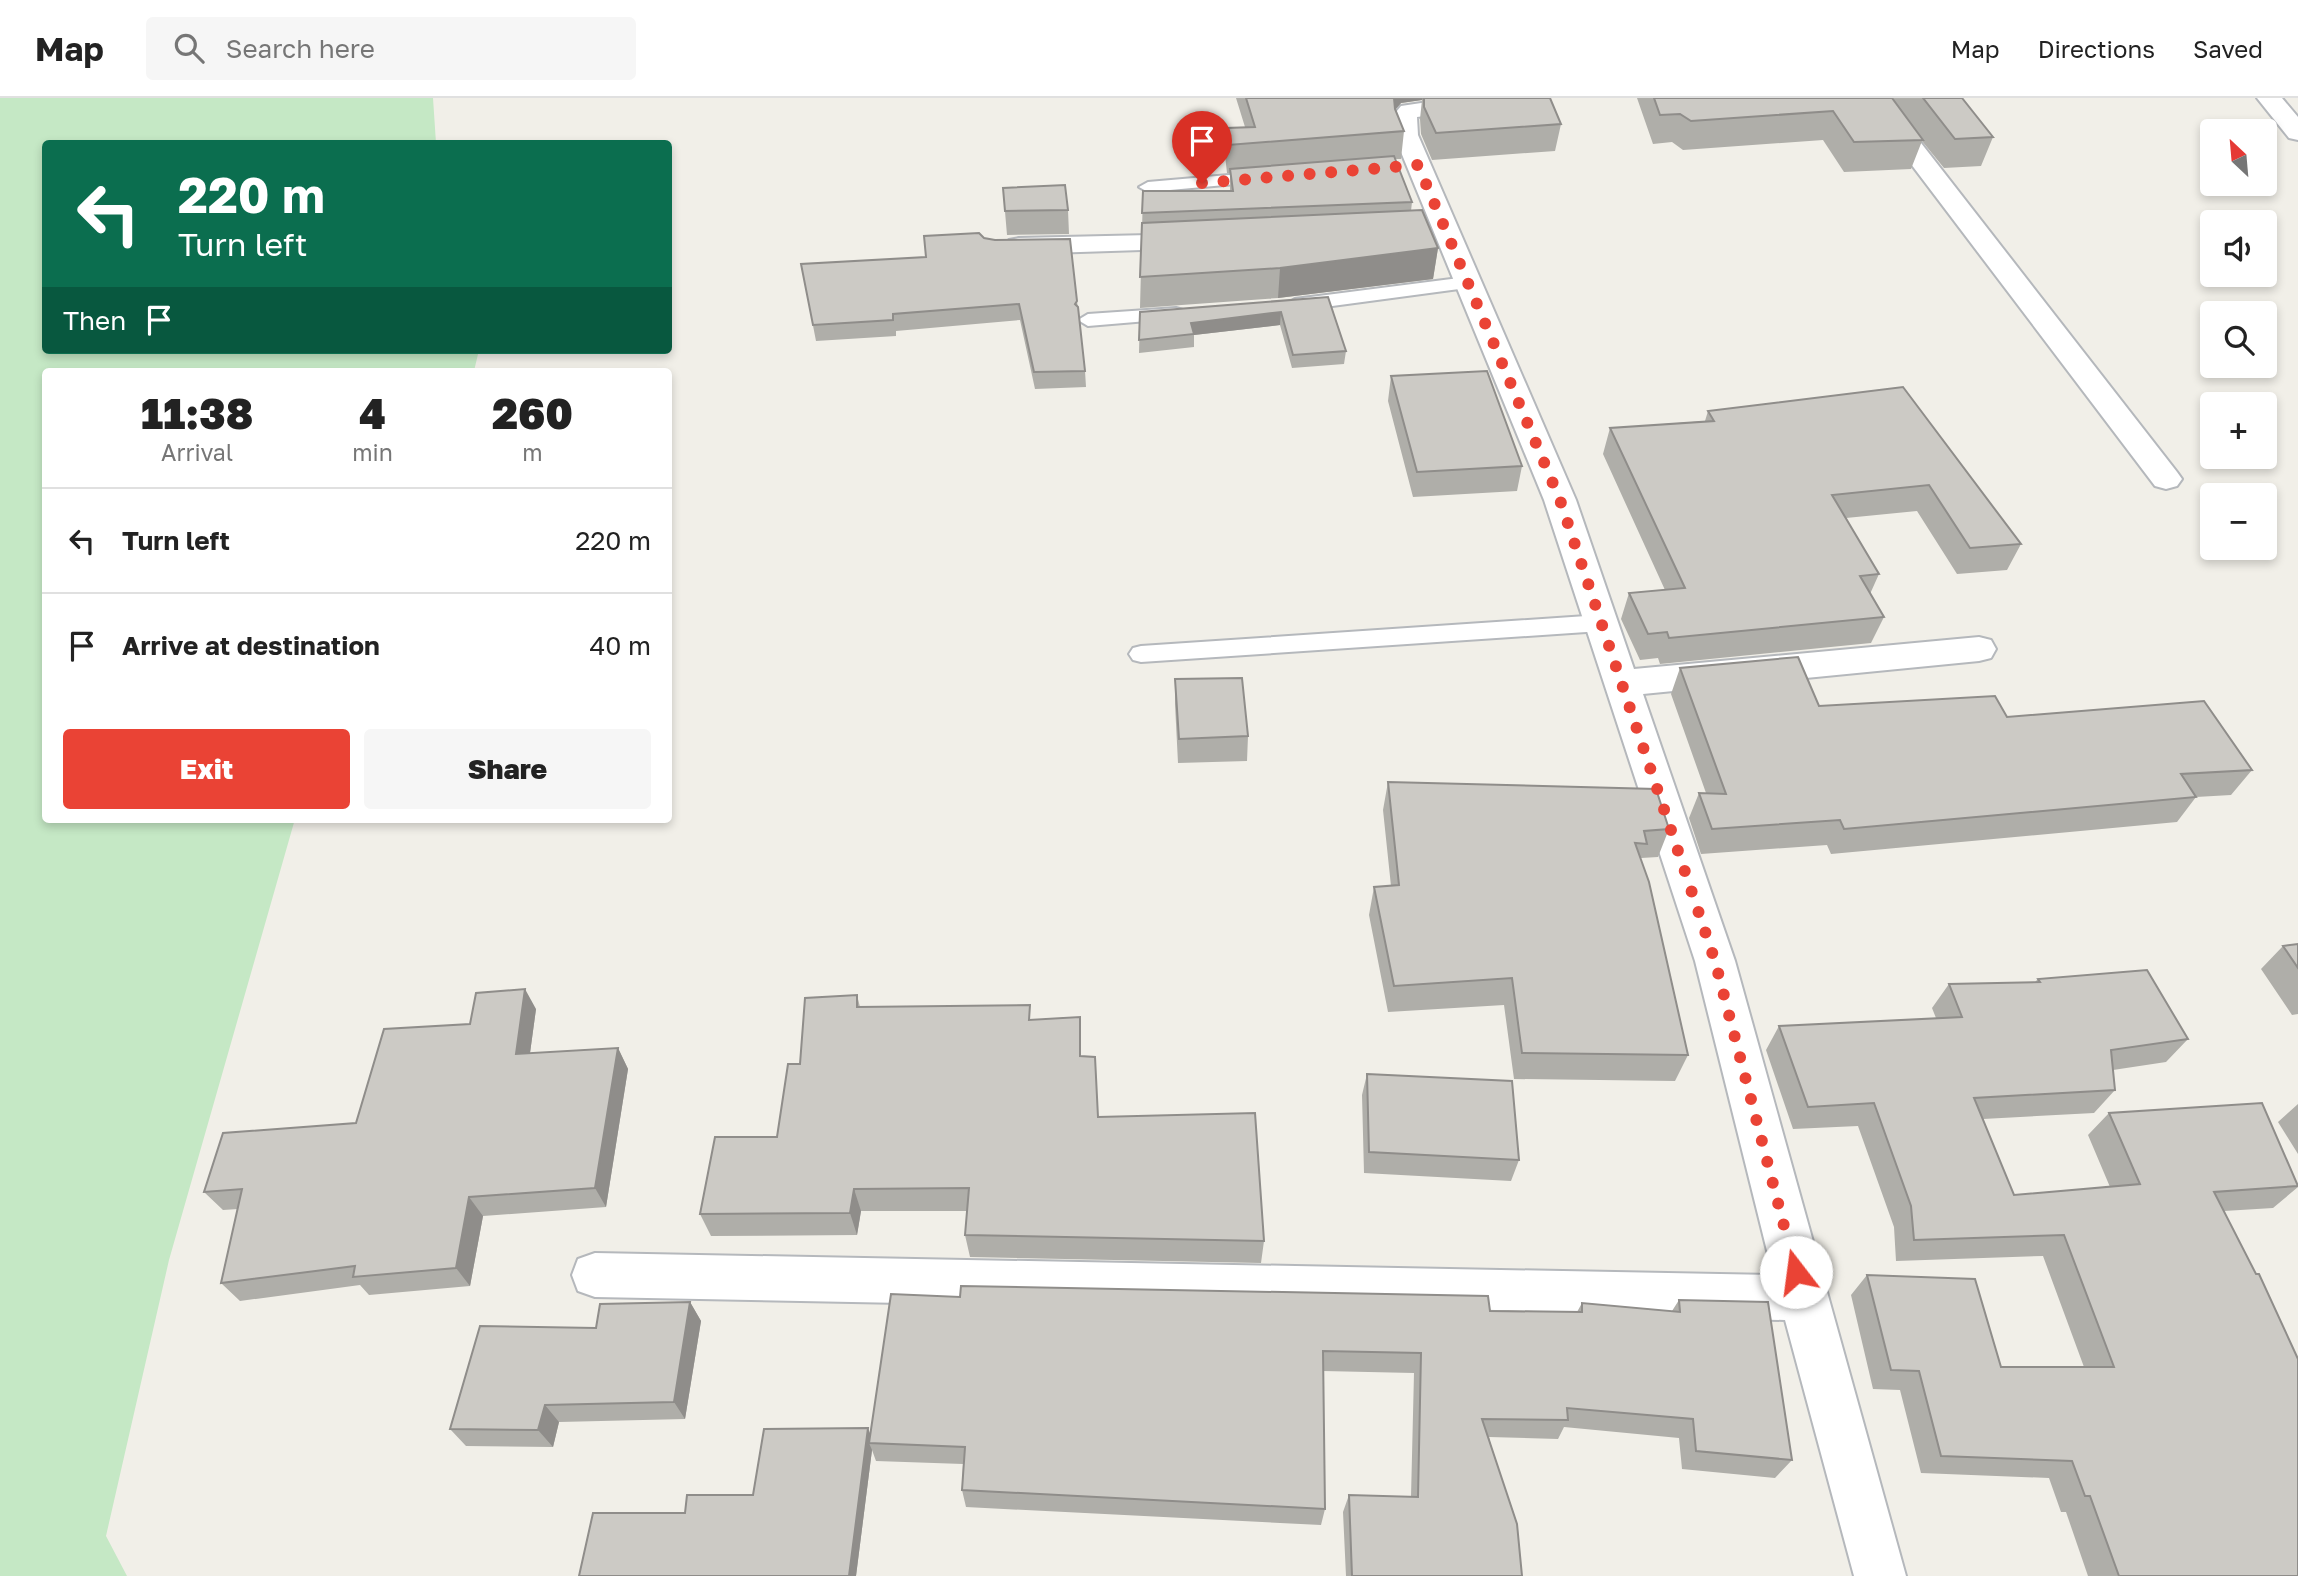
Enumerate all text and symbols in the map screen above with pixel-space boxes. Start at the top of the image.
search box [146,17,636,80]
text: Map [35,29,104,68]
icon: search [170,29,208,67]
text: Search here [226,33,375,64]
text: Map [1951,34,2000,63]
text: Directions [2038,34,2155,63]
text: Saved [2193,34,2263,63]
pin [1172,111,1232,183]
north arrow [2200,119,2277,196]
map controls [2200,119,2277,560]
icon: arrive [1183,122,1221,160]
text: 220 m [178,165,325,224]
icon: left [63,168,154,259]
button: sound [2200,210,2277,287]
text: Turn left [178,225,307,263]
icon: arrive [140,301,178,339]
button: search [2200,301,2277,378]
text: Then [63,305,126,336]
text: 11:38 [141,388,253,438]
text: 4 [359,388,386,438]
text: 260 [492,388,573,438]
button: + [2200,392,2277,469]
text: Arrival [161,438,233,466]
text: min [352,438,393,466]
text: m [522,438,543,466]
button: − [2200,483,2277,560]
icon: left [63,522,101,560]
text: Turn left [122,525,230,556]
text: 220 m [575,525,651,556]
icon: arrive [63,627,101,665]
text: Arrive at destination [122,630,380,661]
text: 40 m [590,630,651,661]
button: Exit [63,729,350,809]
button: Share [364,729,651,809]
position arrow [1759,1235,1833,1309]

